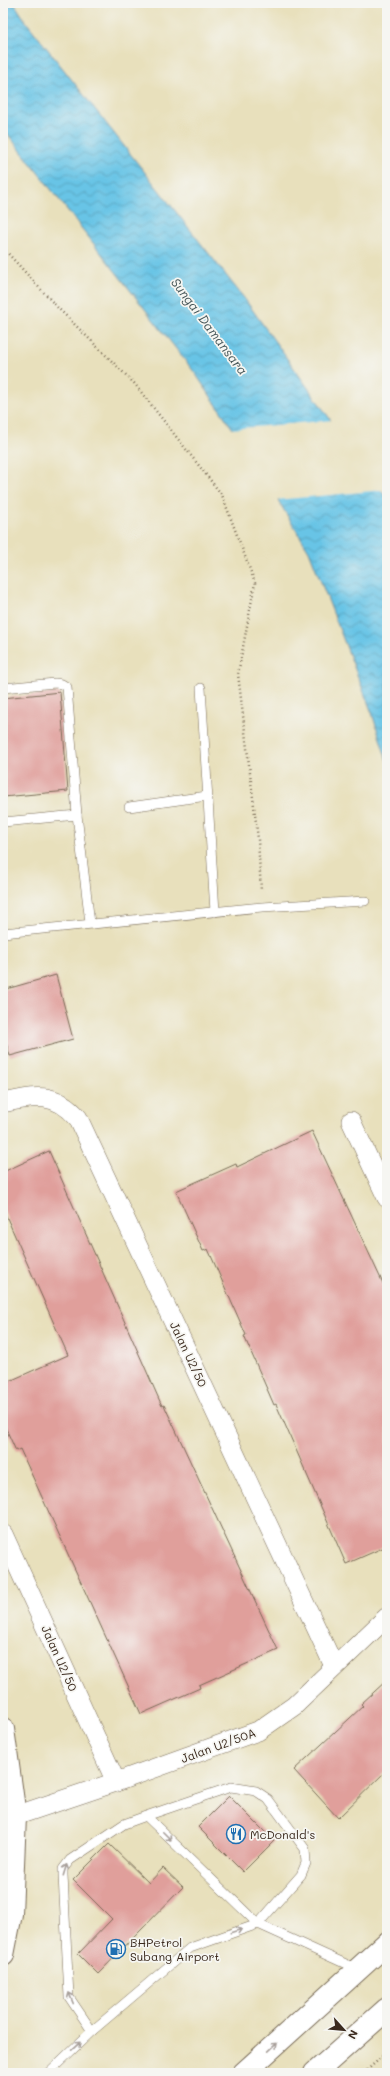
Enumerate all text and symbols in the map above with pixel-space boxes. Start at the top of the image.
water label: Sungai Damansara [168,274,252,378]
street label: Jalan U2/50 [167,1319,211,1390]
street label: Jalan U2/50 [38,1623,82,1694]
street label: Jalan U2/50A [178,1724,258,1766]
restaurant icon: McDonald's [225,1823,247,1845]
place label: McDonald's [250,1826,315,1842]
one-way arrow [162,1831,172,1841]
one-way arrow [62,1863,69,1876]
one-way arrow [230,1927,243,1934]
place label: BHPetrol Subang Airport [130,1934,220,1964]
fuel station icon: BHPetrol Subang Airport [105,1938,127,1960]
one-way arrow [67,1993,75,2005]
north arrow [324,2010,364,2050]
text: N [345,2028,362,2042]
one-way arrow [71,2041,81,2051]
one-way arrow [268,2042,278,2051]

